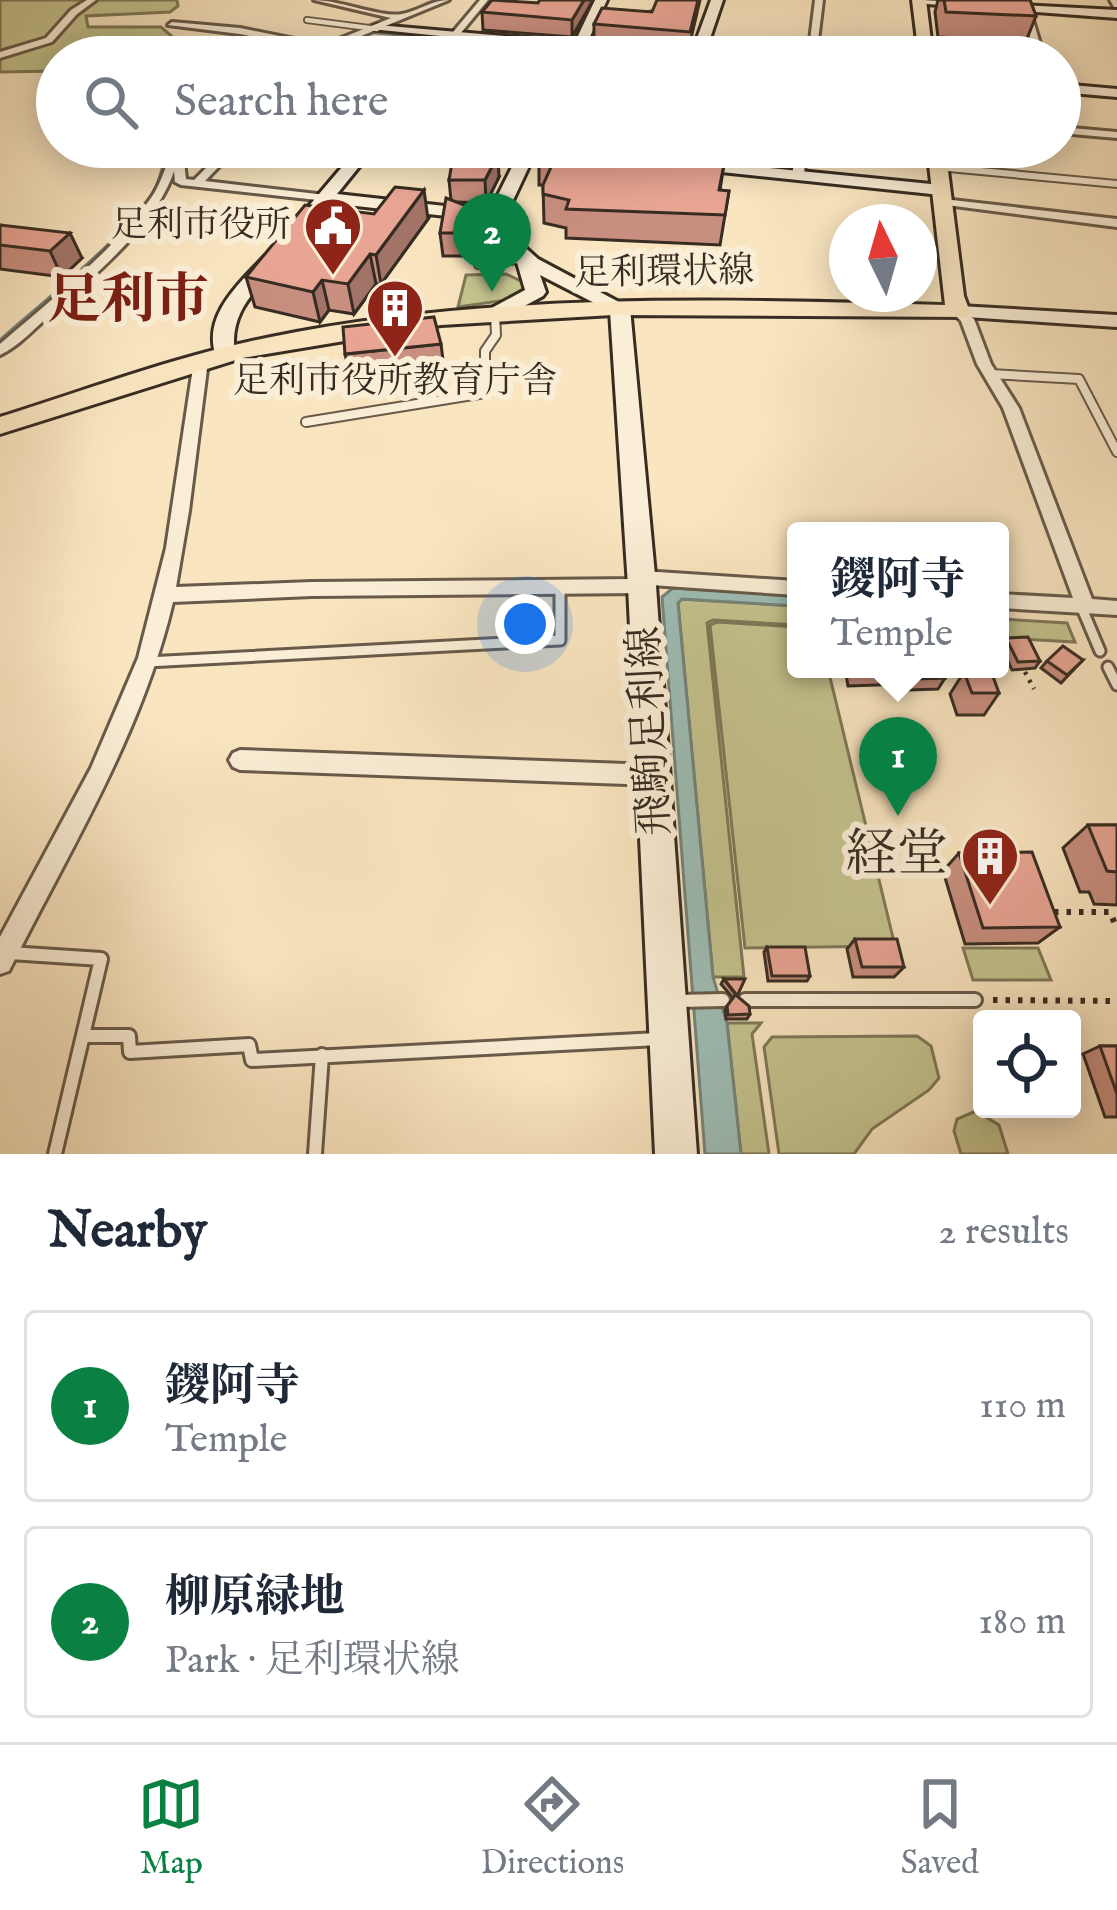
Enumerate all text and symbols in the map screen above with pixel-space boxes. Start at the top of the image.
search box [36,36,1081,168]
icon: search [78,69,144,135]
text: Search here [174,74,388,131]
pin: 2 [453,193,531,292]
public building icon: 足利市役所 [302,195,364,277]
place label: 足利市役所 [111,203,291,249]
north arrow [829,204,937,312]
street label: 足利環状線 [574,248,754,298]
district label: 足利市 [47,268,209,337]
building icon: 足利市役所教育庁舎 [364,277,426,359]
place label: 足利市役所教育庁舎 [233,359,557,405]
popup [787,522,1009,678]
text: 鑁阿寺 [830,553,966,610]
your location [495,594,555,654]
text: Temple [830,610,953,659]
street label: 飛駒足利線 [619,625,683,837]
pin: 1 [859,717,937,816]
place label: 経堂 [846,824,948,889]
building icon: 経堂 [959,825,1021,907]
map controls [973,1010,1081,1118]
button: locate [973,1010,1081,1118]
text: Nearby [48,1200,207,1265]
text: 2 results [938,1208,1069,1257]
text: 鑁阿寺 [165,1359,300,1416]
text: 1 [83,1382,97,1431]
text: 110 m [979,1382,1066,1431]
text: Temple [165,1416,287,1465]
text: 柳原緑地 [165,1570,345,1627]
text: 2 [81,1598,99,1647]
text: 180 m [978,1598,1066,1647]
text: Park · 足利環状線 [165,1637,460,1686]
tab: Map [138,1771,204,1885]
tab: Directions [481,1771,624,1885]
tab: Saved [901,1771,979,1885]

